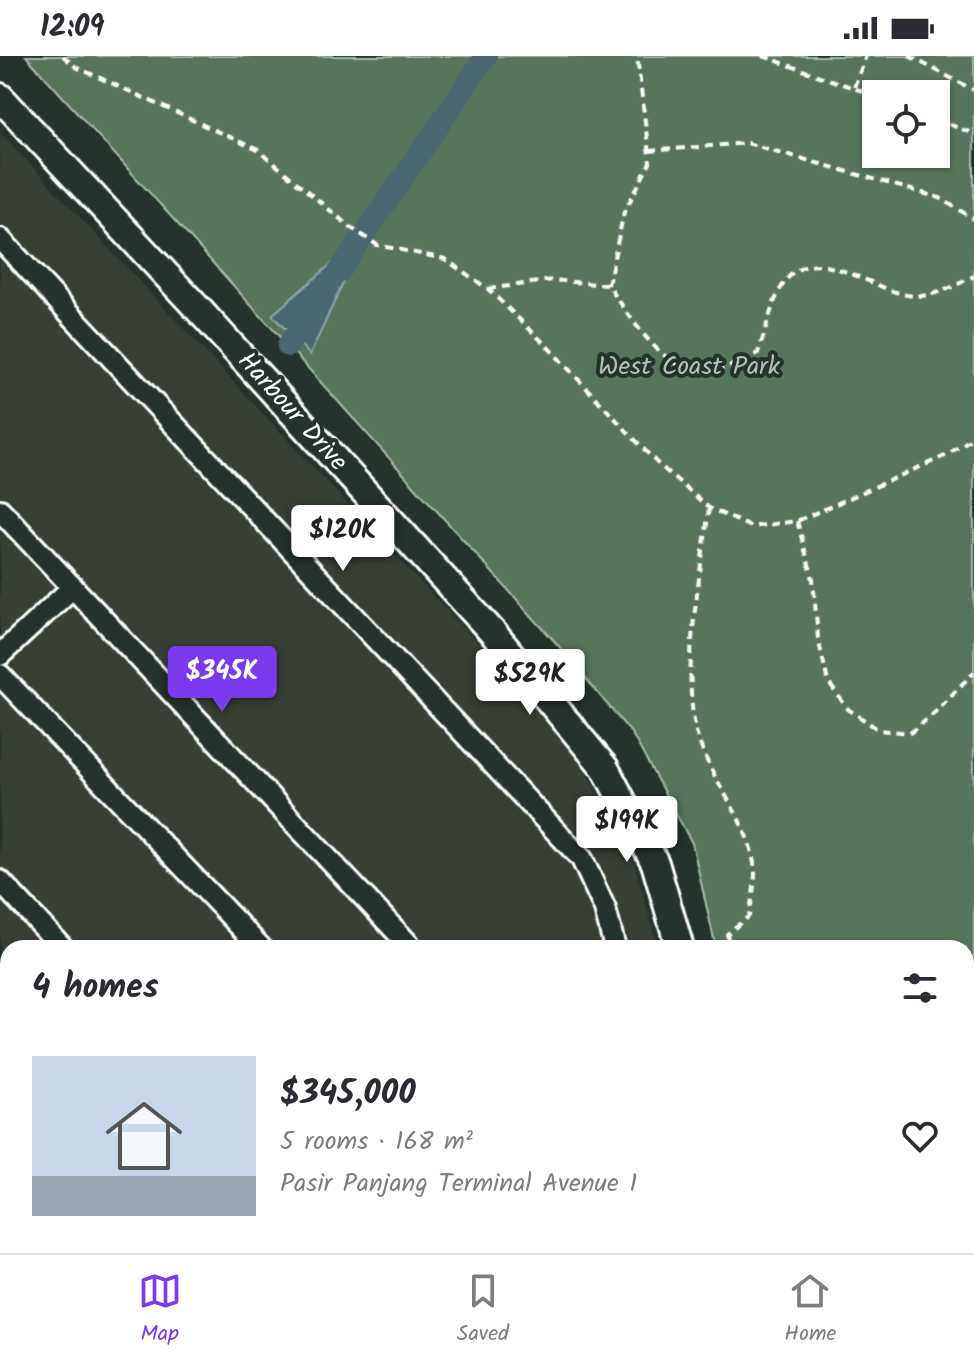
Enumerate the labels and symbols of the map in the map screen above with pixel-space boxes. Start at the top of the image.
street label: Harbour Drive [226,342,358,482]
park label: West Coast Park [598,346,781,388]
pin: $120K [287,505,399,573]
pin: $345K [166,646,278,714]
pin: $529K [474,649,586,717]
pin: $199K [571,796,683,864]

